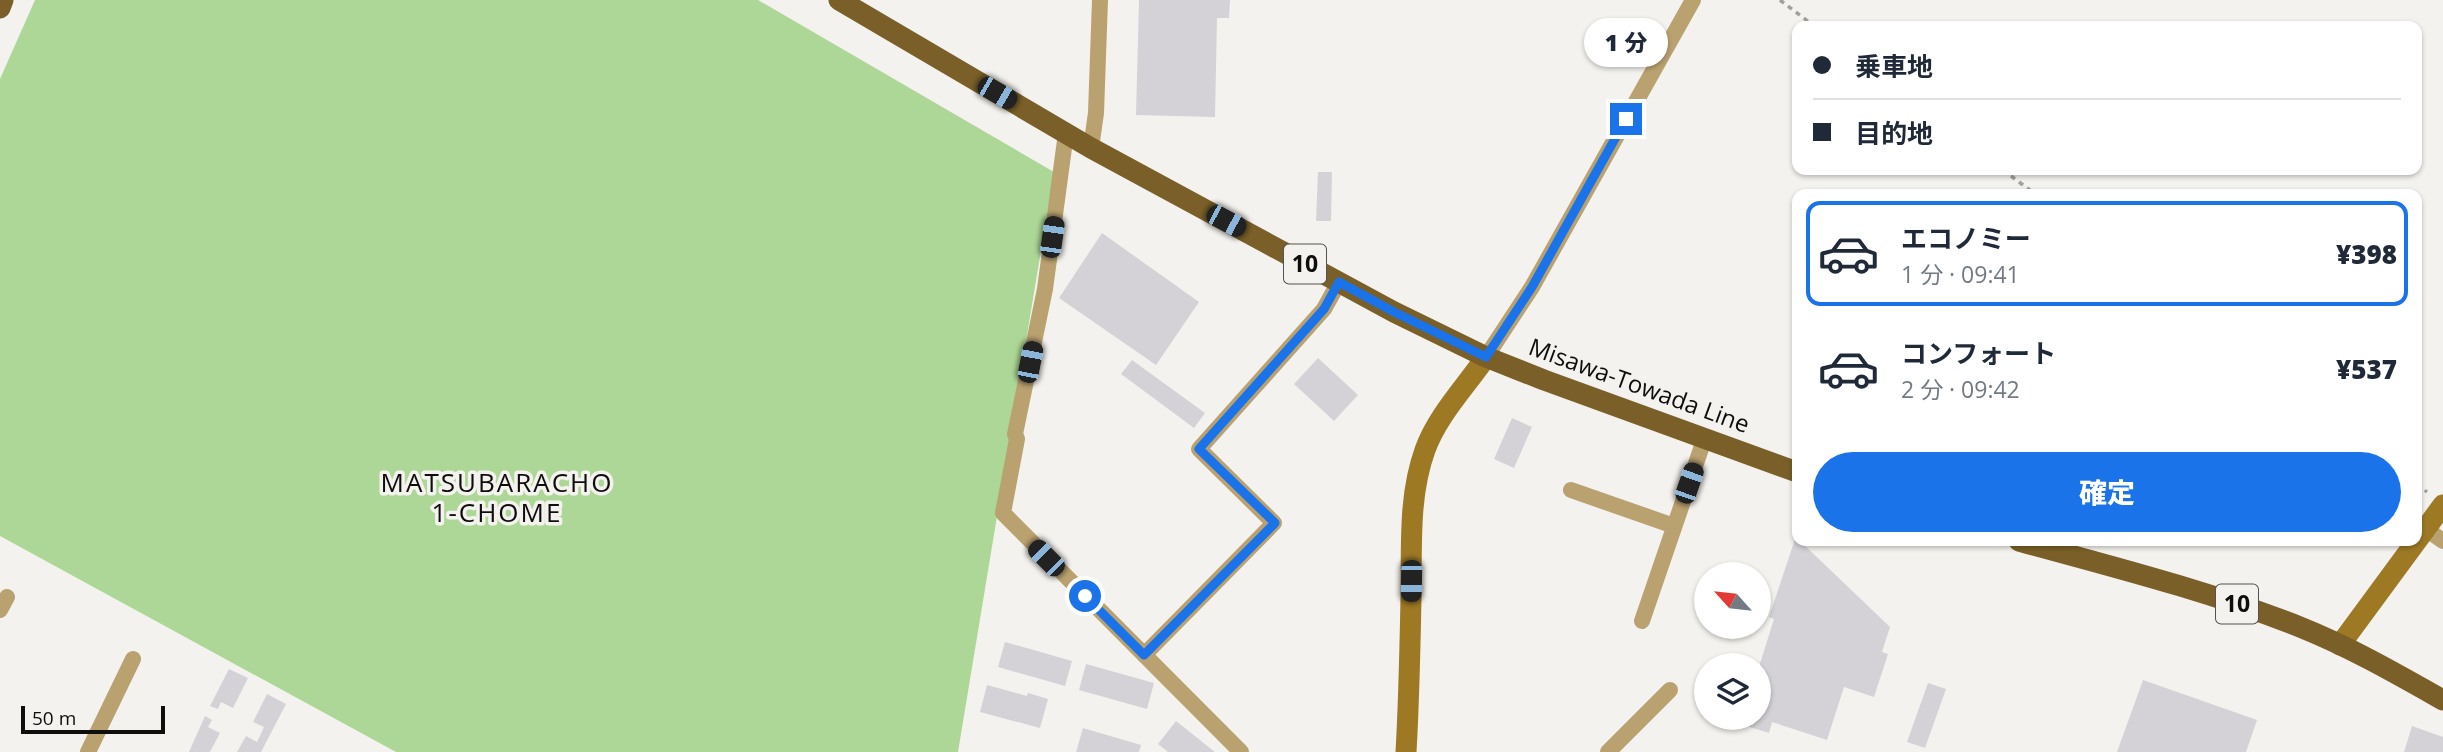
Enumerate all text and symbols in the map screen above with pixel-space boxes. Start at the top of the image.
callout: 1 分 [1584,18,1668,66]
text: 1 分 [1605,26,1647,58]
text: 乗車地 [1855,48,1933,84]
car [974,73,1021,113]
route end [1610,103,1642,135]
text: 目的地 [1855,115,1933,151]
car [1203,202,1250,240]
car [1039,215,1066,259]
text: エコノミー [1901,220,2031,256]
icon: car [1817,222,1880,285]
text: ¥398 [2336,236,2397,272]
road number: 10 [1284,244,1326,284]
text: 1 分 · 09:41 [1901,258,2020,290]
street label: Misawa-Towada Line [1525,329,1754,440]
text: コンフォート [1901,335,2056,371]
icon: car [1817,337,1880,400]
car [1016,339,1045,385]
text: ¥537 [2336,351,2397,387]
text: 2 分 · 09:42 [1901,373,2020,405]
button: 確定 [1813,452,2401,532]
car [1673,460,1706,506]
district label: MATSUBARACHO 1-CHOME [381,464,613,530]
car [1024,536,1069,580]
car [1401,560,1422,602]
north arrow [1694,562,1771,639]
map controls [1694,562,1771,730]
route start [1069,580,1101,612]
road number: 10 [2216,584,2258,624]
button: layers [1694,653,1771,730]
scale bar [21,703,164,735]
text: 50 m [32,705,76,731]

